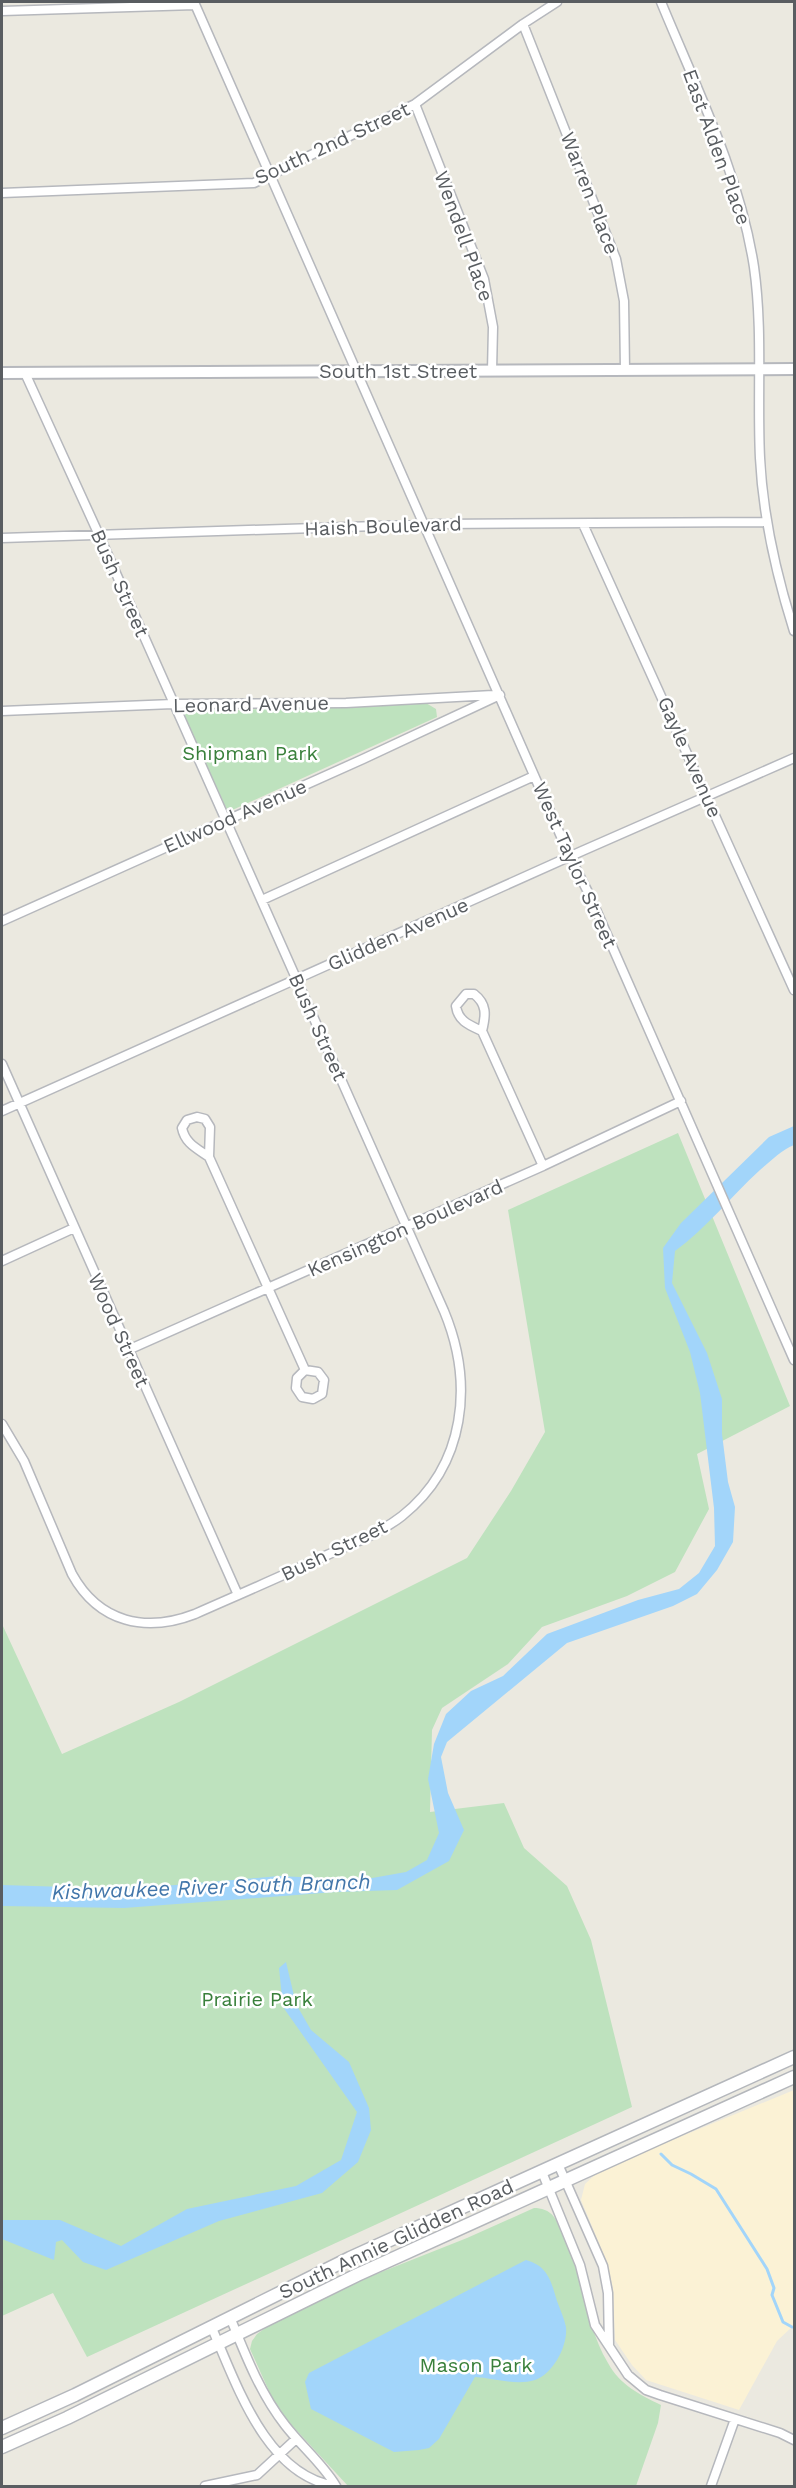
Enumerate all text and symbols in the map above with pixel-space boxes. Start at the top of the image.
street label: East Alden Place [678,66,756,228]
street label: South 2nd Street [251,96,414,189]
street label: Warren Place [556,129,624,257]
street label: Wendell Place [429,167,499,305]
street label: South 1st Street [319,359,478,383]
street label: Haish Boulevard [304,511,462,541]
street label: Bush Street [86,525,155,641]
street label: Leonard Avenue [173,691,329,717]
street label: Gayle Avenue [653,693,727,821]
park label: Shipman Park [182,741,318,765]
street label: Ellwood Avenue [160,774,310,858]
street label: West Taylor Street [528,778,623,952]
street label: Glidden Avenue [324,892,472,976]
street label: Bush Street [284,969,353,1085]
street label: Kensington Boulevard [304,1174,506,1282]
street label: Wood Street [83,1269,155,1391]
street label: Bush Street [277,1514,392,1586]
water label: Kishwaukee River South Branch [51,1868,371,1905]
park label: Prairie Park [201,1987,313,2011]
street label: South Annie Glidden Road [275,2174,517,2304]
park label: Mason Park [419,2353,533,2377]

